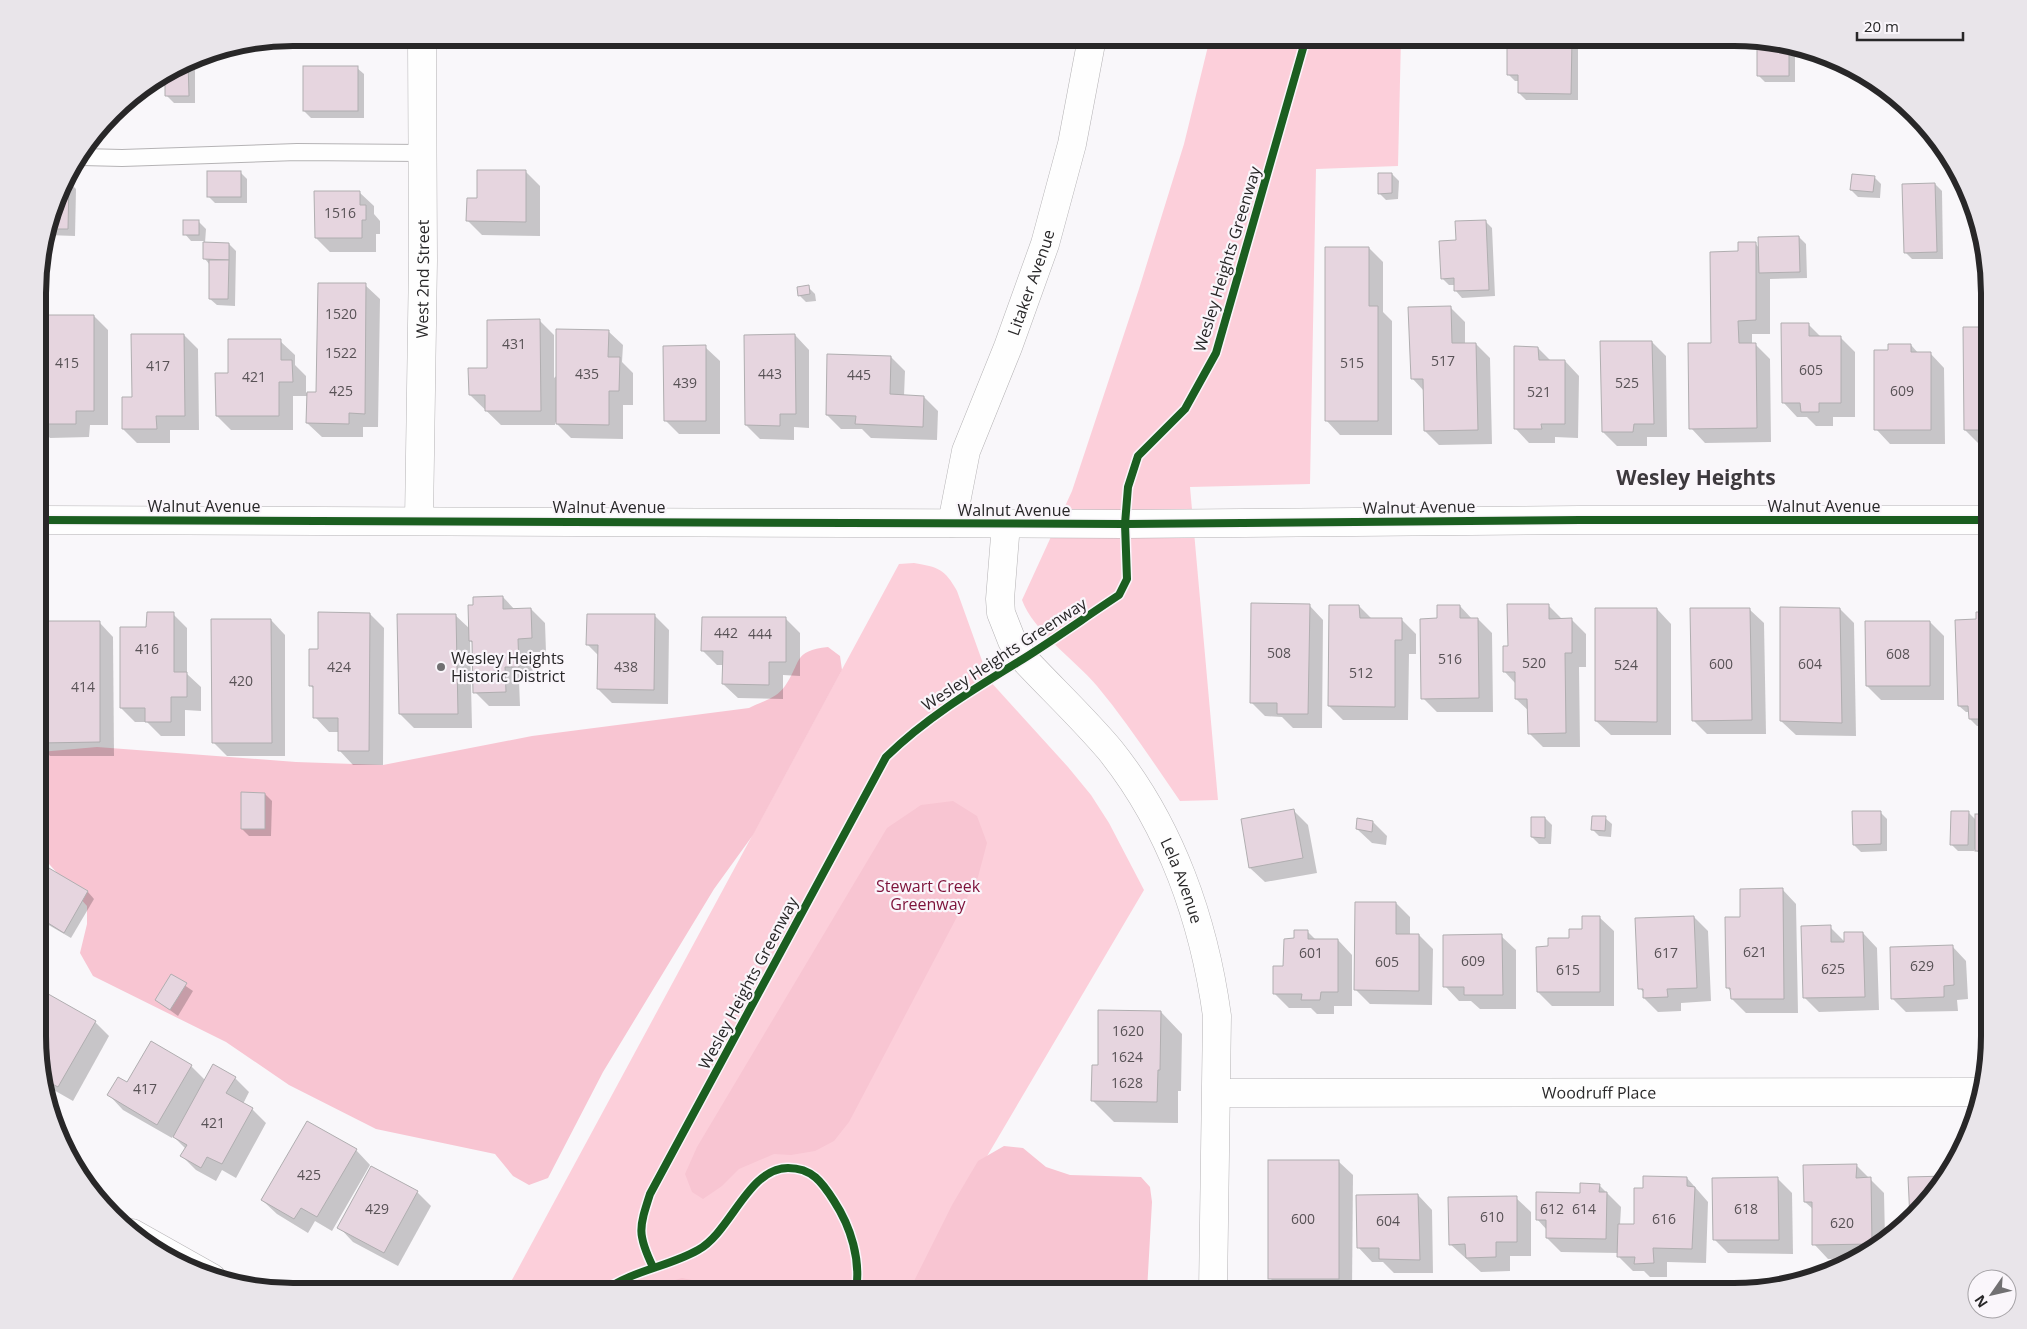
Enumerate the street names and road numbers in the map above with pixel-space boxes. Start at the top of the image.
street label: Wesley Heights Greenway [1188,163,1266,354]
street label: West 2nd Street [411,219,434,339]
street label: Litaker Avenue [1002,227,1059,338]
street label: Walnut Avenue [148,495,260,517]
street label: Walnut Avenue [1362,495,1476,519]
street label: Walnut Avenue [1768,495,1880,517]
street label: Walnut Avenue [553,496,665,518]
street label: Walnut Avenue [958,499,1070,521]
street label: Wesley Heights Greenway [917,592,1092,716]
street label: Lela Avenue [1155,834,1208,926]
street label: Wesley Heights Greenway [693,892,803,1073]
street label: Woodruff Place [1542,1081,1656,1104]

